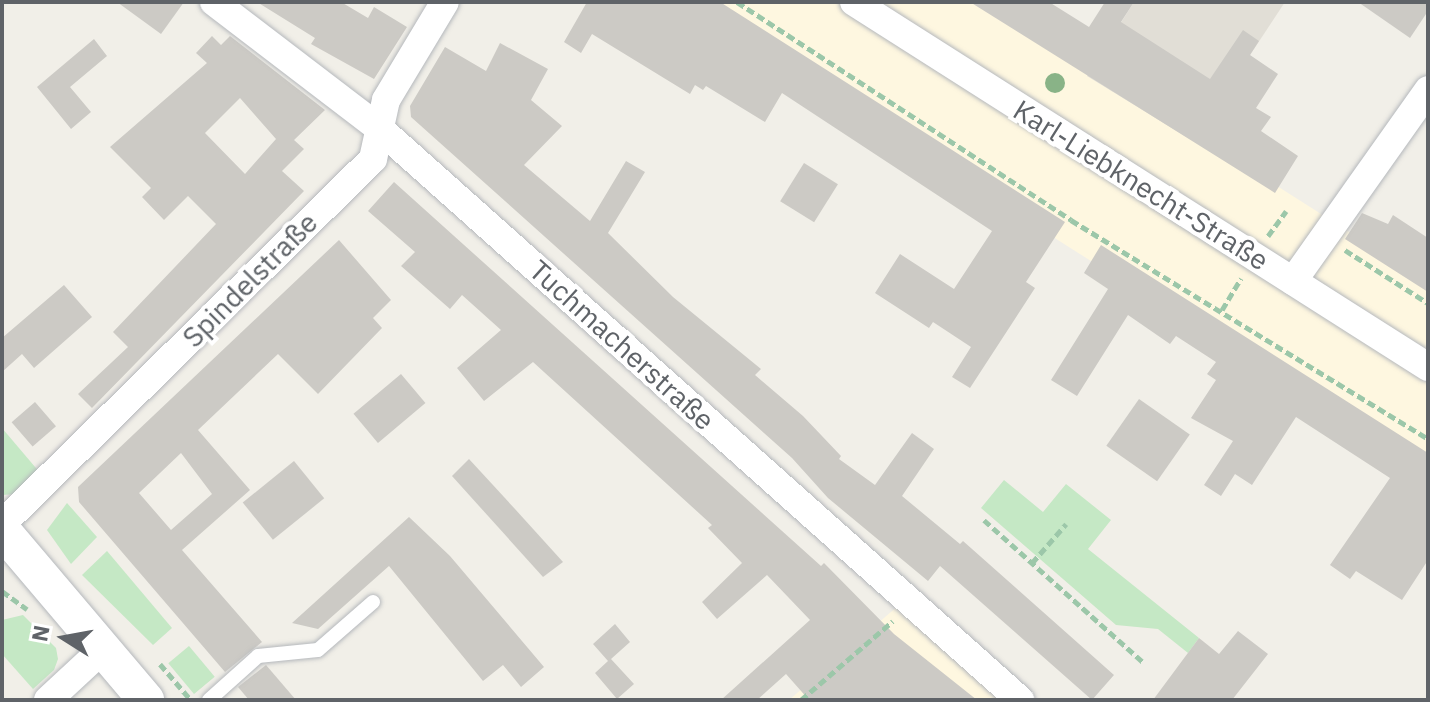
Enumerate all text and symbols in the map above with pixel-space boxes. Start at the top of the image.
street label: Karl-Liebknecht-Straße [1007,93,1275,277]
street label: Spindelstraße [176,206,324,354]
street label: Tuchmacherstraße [523,253,721,437]
north arrow [24,598,104,678]
text: N [24,623,56,644]

